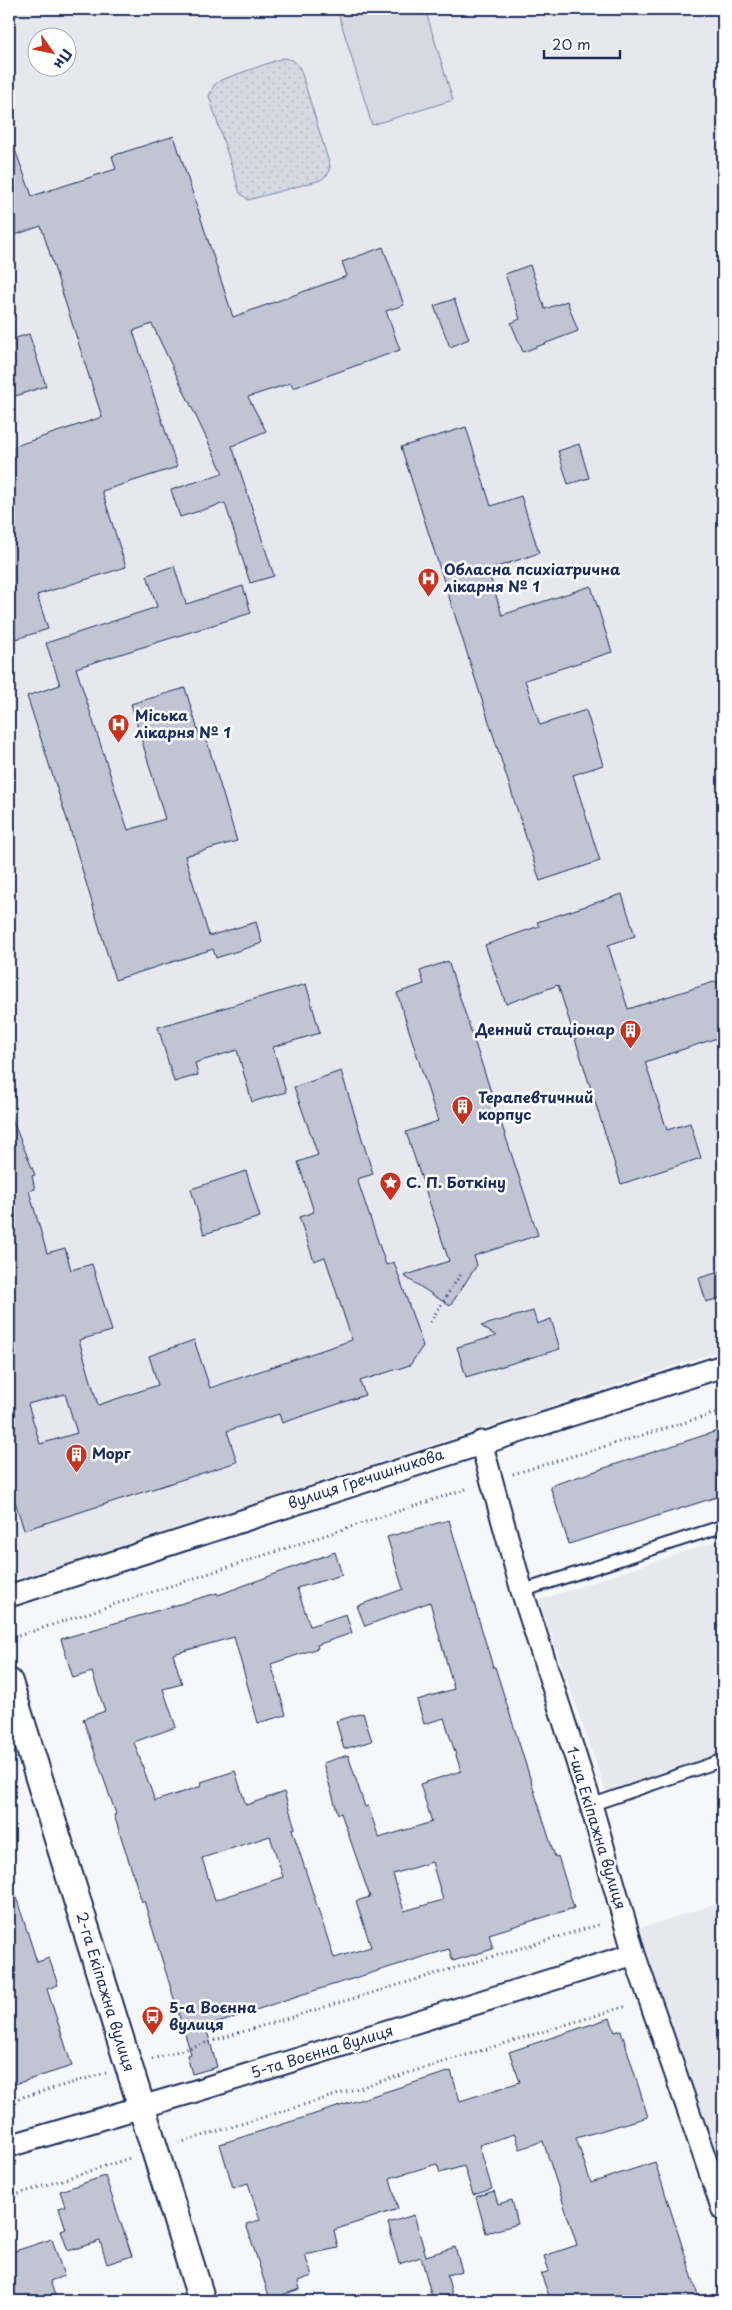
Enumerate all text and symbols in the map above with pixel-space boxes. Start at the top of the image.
north arrow [28,28,78,78]
scale bar [544,28,621,60]
text: 20 m [552,32,591,55]
text: Пн [49,45,78,74]
place label: Обласна психіатрична лікарня № 1 [443,557,621,597]
hospital icon: Обласна психіатрична лікарня № 1 [416,567,440,598]
place label: Міська лікарня № 1 [134,703,231,743]
hospital icon: Міська лікарня № 1 [107,713,131,744]
place label: Денний стаціонар [474,1017,615,1040]
building icon: Денний стаціонар [619,1018,643,1049]
place label: Терапевтичний корпус [478,1085,594,1125]
building icon: Терапевтичний корпус [450,1095,474,1126]
place label: С. П. Боткіну [406,1170,506,1193]
place icon: С. П. Боткіну [378,1171,402,1202]
place label: Морг [92,1441,132,1464]
street label: вулиця Гречишникова [285,1441,447,1514]
building icon: Морг [64,1442,88,1473]
street label: 1-ша Екіпажна вулиця [562,1743,633,1912]
street label: 2-га Екіпажна вулиця [71,1909,142,2074]
place label: 5-а Воєнна вулиця [169,1995,257,2035]
bus stop icon: 5-а Воєнна вулиця [141,2005,165,2036]
street label: 5-та Воєнна вулиця [247,2018,396,2083]

